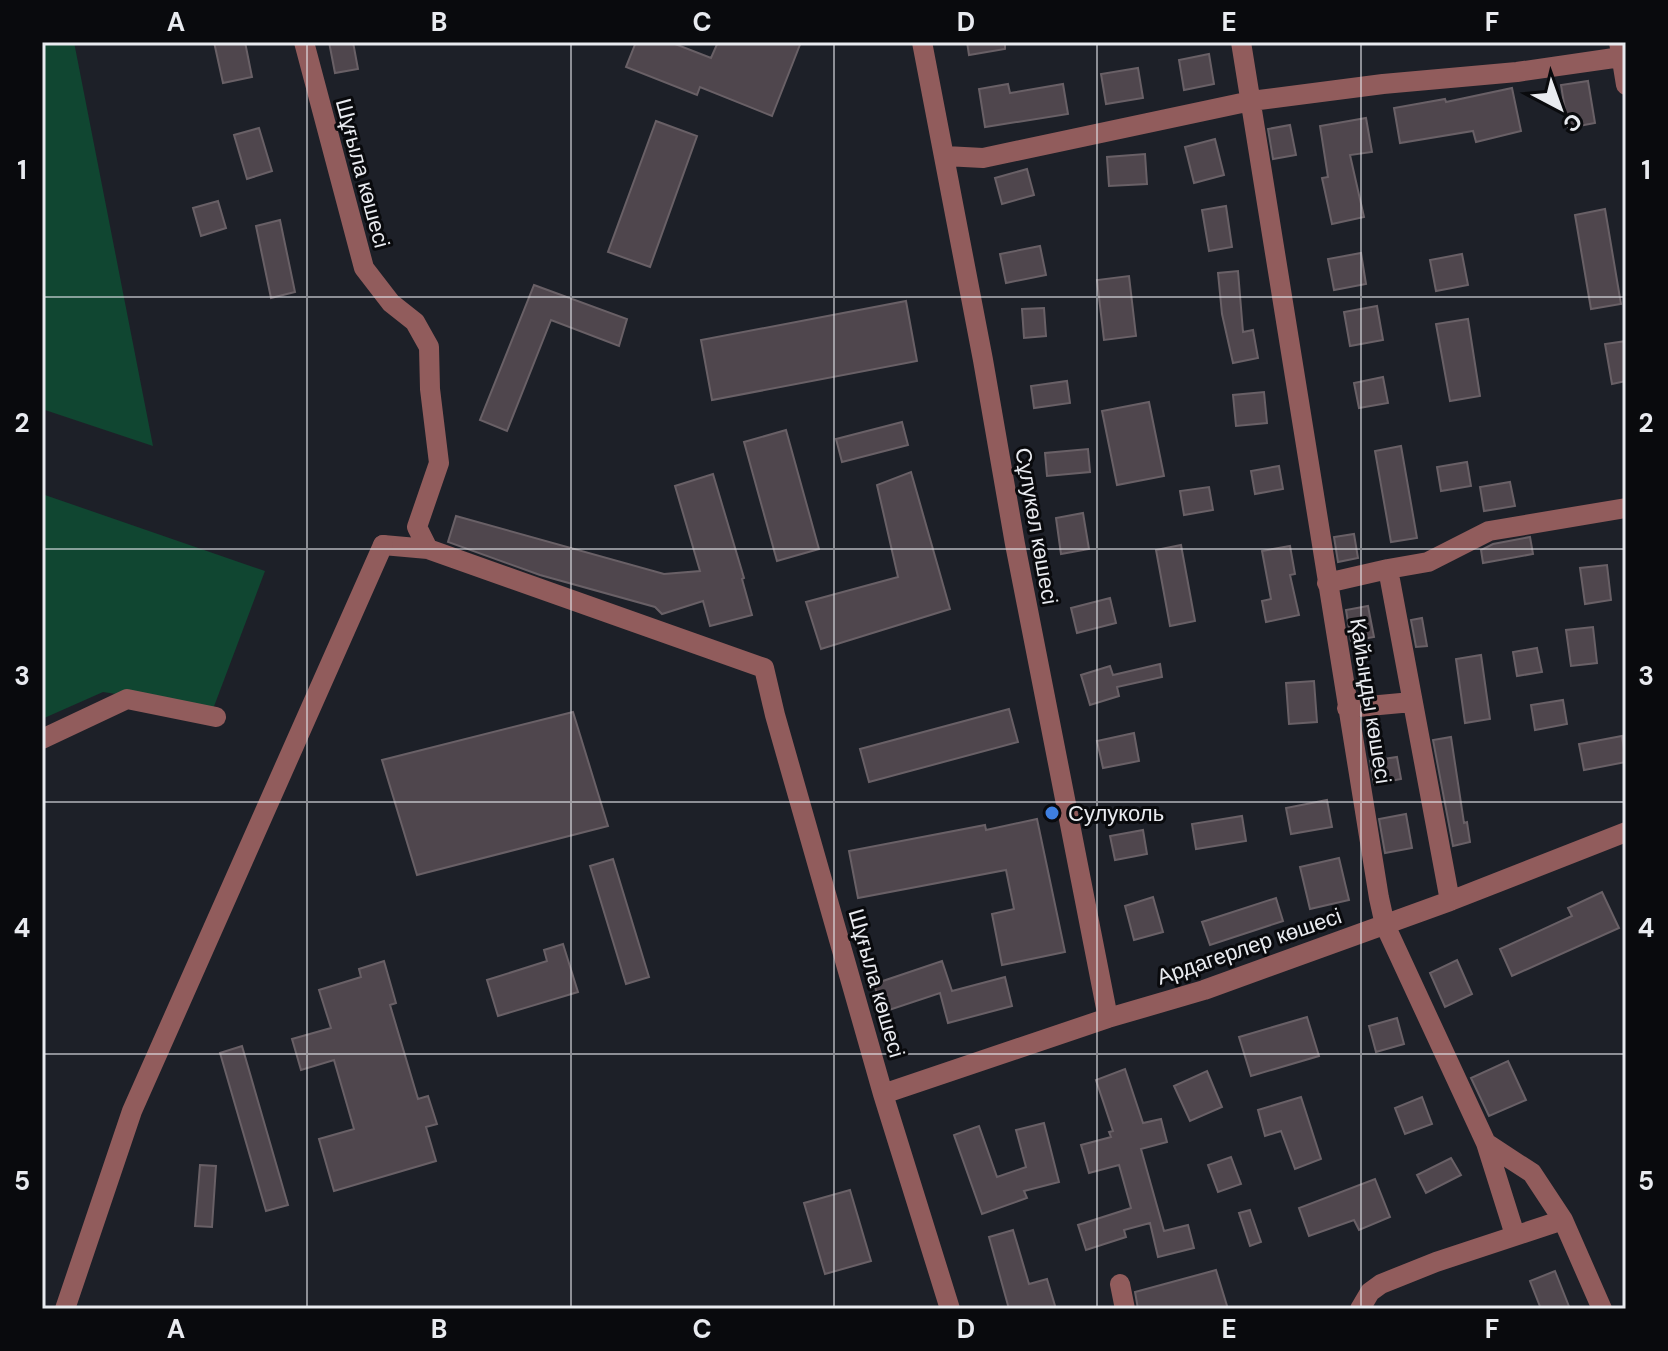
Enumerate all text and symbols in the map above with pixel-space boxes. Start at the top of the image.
text: A [167,5,185,39]
text: B [431,5,447,39]
text: C [692,5,712,39]
text: D [957,5,975,39]
text: E [1221,5,1237,39]
text: F [1485,5,1499,39]
north arrow [1520,68,1600,148]
street label: Шұғыла көшесі [329,95,396,251]
text: С [1557,107,1588,139]
text: 1 [17,153,27,187]
text: 1 [1641,153,1651,187]
text: 2 [14,406,30,440]
text: 2 [1638,406,1654,440]
street label: Сұлукөл көшесі [1008,445,1065,607]
street label: Қайыңды көшесі [1343,616,1398,786]
text: 3 [14,659,30,693]
text: 3 [1638,659,1654,693]
place label: Сулуколь [1068,799,1164,828]
marker: Сулуколь [1043,804,1061,822]
street label: Ардагерлер көшесі [1153,901,1345,992]
street label: Шұғыла көшесі [841,905,912,1061]
text: 4 [14,911,30,945]
text: 4 [1638,911,1654,945]
text: 5 [14,1164,30,1198]
text: 5 [1638,1164,1654,1198]
text: A [167,1312,185,1346]
text: B [431,1312,447,1346]
text: C [692,1312,712,1346]
text: D [957,1312,975,1346]
text: E [1221,1312,1237,1346]
text: F [1485,1312,1499,1346]

